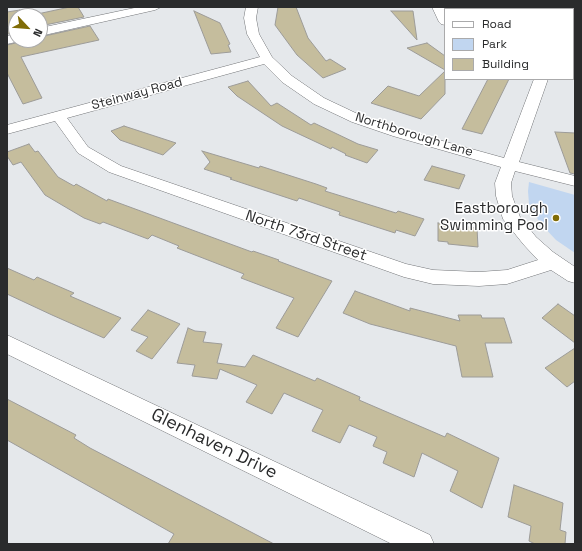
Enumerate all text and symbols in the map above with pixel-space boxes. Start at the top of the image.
north arrow [8,8,48,48]
legend [444,8,574,80]
text: Road [482,16,511,32]
text: N [30,26,46,39]
text: Park [482,36,507,52]
text: Building [482,56,529,72]
street label: Steinway Road [90,74,184,114]
street label: Northborough Lane [353,110,475,160]
place label: Eastborough Swimming Pool [440,200,548,235]
street label: North 73rd Street [243,207,369,265]
marker: Eastborough Swimming Pool [551,213,561,223]
street label: Glenhaven Drive [147,404,281,484]

